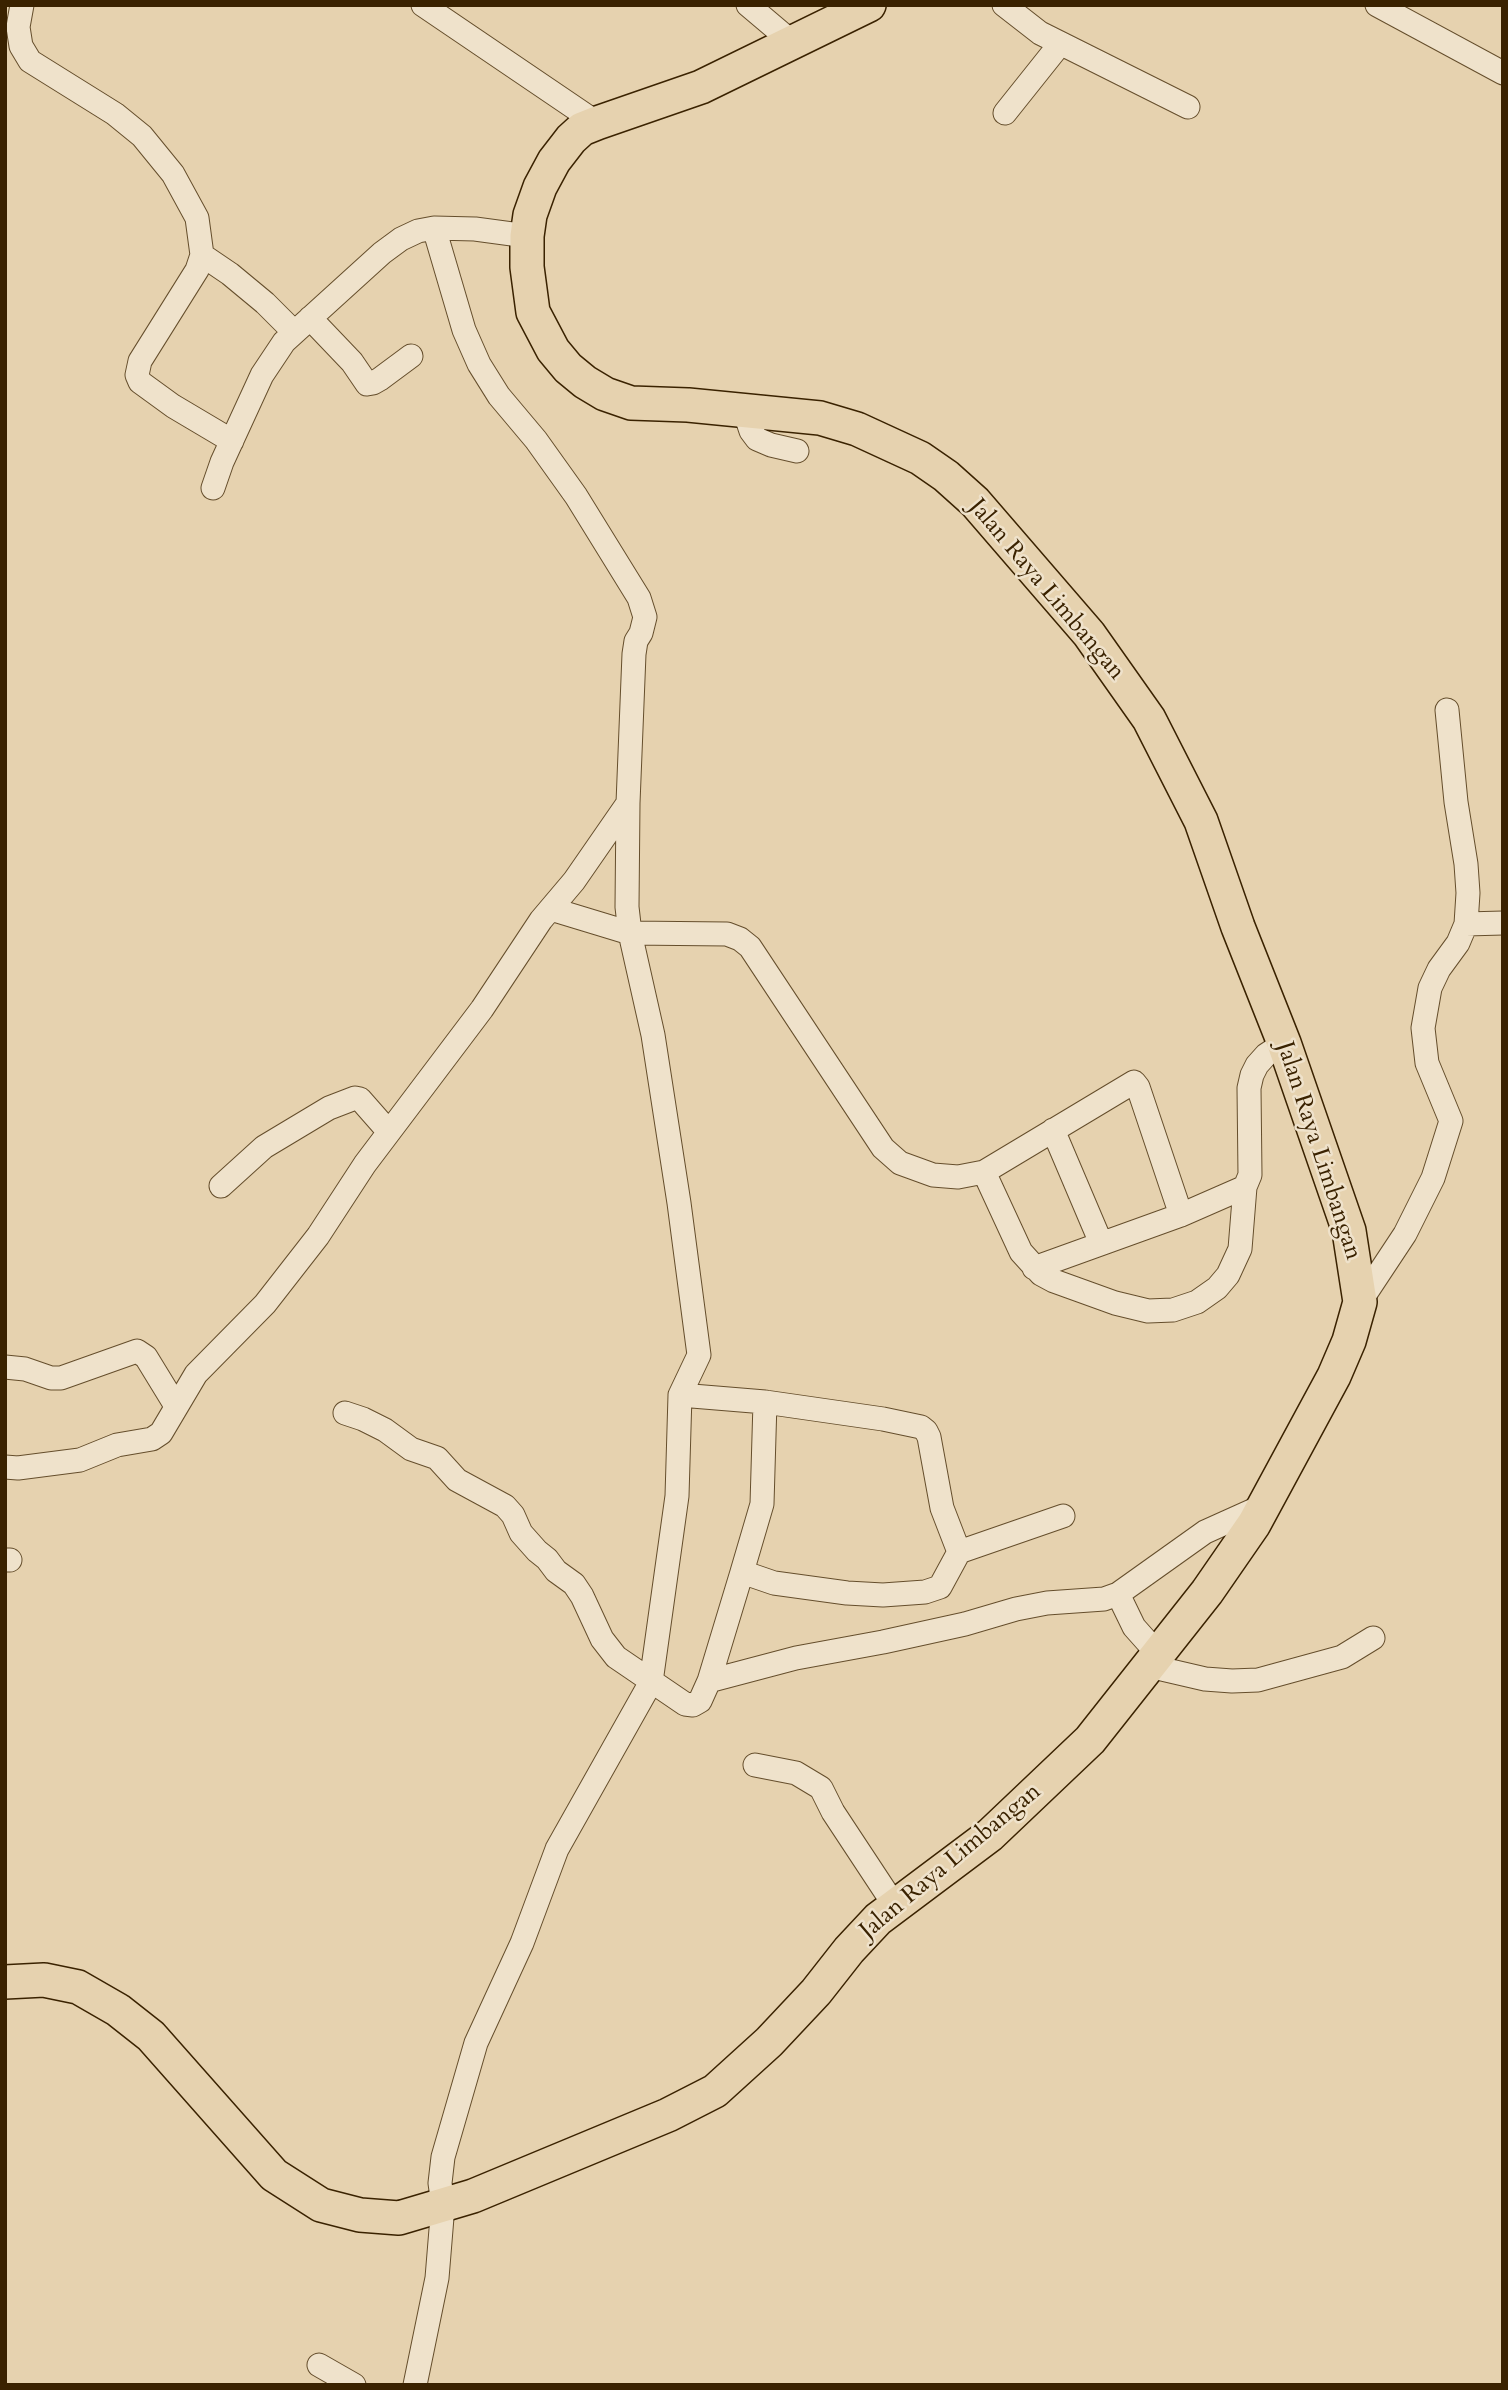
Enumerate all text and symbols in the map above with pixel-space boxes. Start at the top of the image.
street label: Jalan Raya Limbangan [962,494,1130,686]
street label: Jalan Raya Limbangan [1269,1038,1367,1264]
street label: Jalan Raya Limbangan [855,1778,1047,1946]

